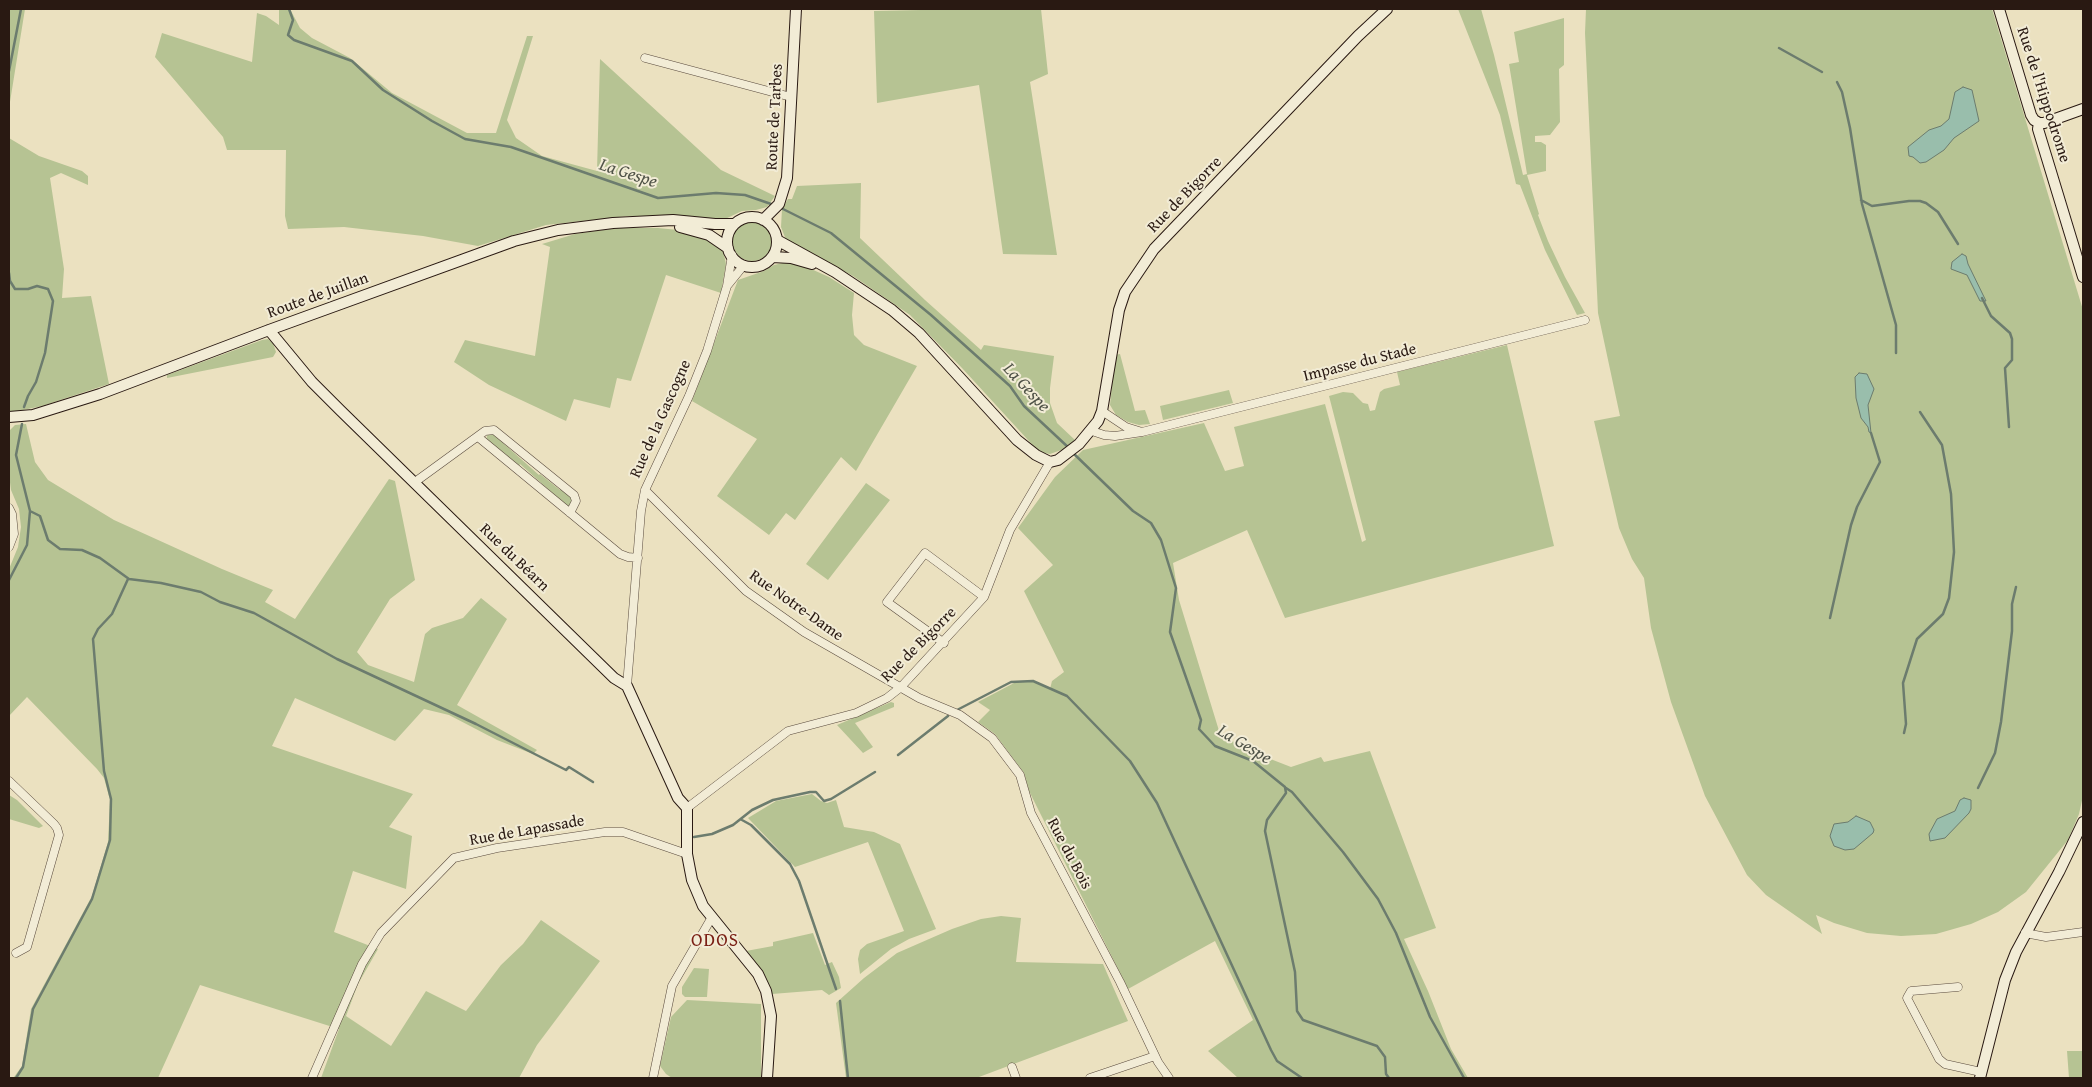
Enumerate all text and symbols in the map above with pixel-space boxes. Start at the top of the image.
street label: Rue de l'Hippodrome [2012,25,2074,165]
street label: Route de Tarbes [763,63,787,171]
street label: Rue de Bigorre [1144,153,1226,237]
water label: La Gespe [596,155,660,193]
street label: Route de Juillan [265,269,371,323]
street label: Impasse du Stade [1302,340,1418,386]
street label: Rue de la Gascogne [626,357,696,481]
water label: La Gespe [998,359,1054,417]
street label: Rue du Béarn [475,520,553,596]
street label: Rue Notre-Dame [745,566,847,646]
street label: Rue de Bigorre [877,603,961,687]
water label: La Gespe [1213,720,1275,770]
street label: Rue de Lapassade [468,811,586,851]
street label: Rue du Bois [1042,815,1096,893]
district label: ODOS [691,930,739,952]

